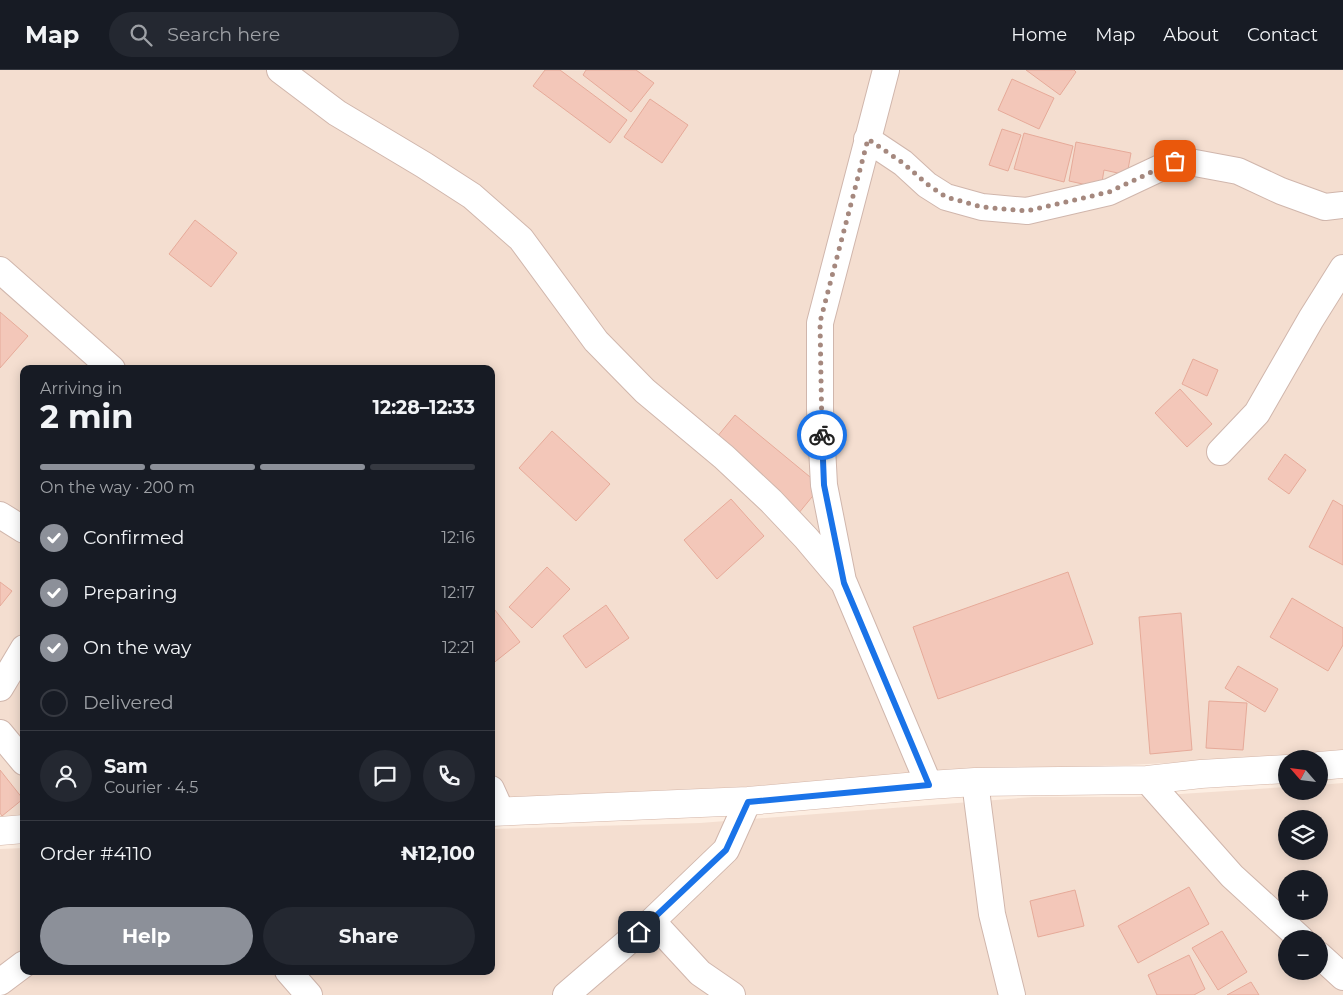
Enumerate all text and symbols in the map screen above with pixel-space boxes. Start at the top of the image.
search box [109,12,459,57]
text: Map [25,20,79,49]
icon: search [127,21,155,49]
text: Search here [167,23,280,46]
text: Home [1011,24,1067,46]
text: Map [1095,24,1135,46]
text: About [1163,24,1219,46]
text: Contact [1247,24,1318,46]
pin [1154,140,1196,182]
icon: bag [1161,147,1189,175]
text: Arriving in [40,379,122,398]
text: 12:28–12:33 [372,396,475,419]
text: 2 min [40,397,133,436]
courier [797,410,847,460]
icon: bike [808,421,836,449]
text: On the way · 200 m [40,478,195,497]
icon: check [40,524,68,552]
text: Confirmed [83,526,184,549]
text: 12:16 [441,528,475,547]
icon: check [40,579,68,607]
text: Preparing [83,581,178,604]
text: 12:17 [442,583,475,602]
icon: check [40,634,68,662]
text: On the way [83,636,191,659]
text: 12:21 [442,638,475,657]
text: Delivered [83,691,174,714]
button: person [40,750,92,802]
button: chat [359,750,411,802]
button: phone [423,750,475,802]
north arrow [1278,750,1328,800]
map controls [1278,750,1328,980]
text: Sam [104,755,148,778]
text: Courier · 4.5 [104,778,198,797]
button: layers [1278,810,1328,860]
text: Order #4110 [40,842,152,865]
text: ₦12,100 [401,842,475,865]
button: + [1278,870,1328,920]
button: Help [40,907,253,965]
button: Share [263,907,475,965]
pin [618,911,660,953]
icon: home [625,918,653,946]
button: − [1278,930,1328,980]

